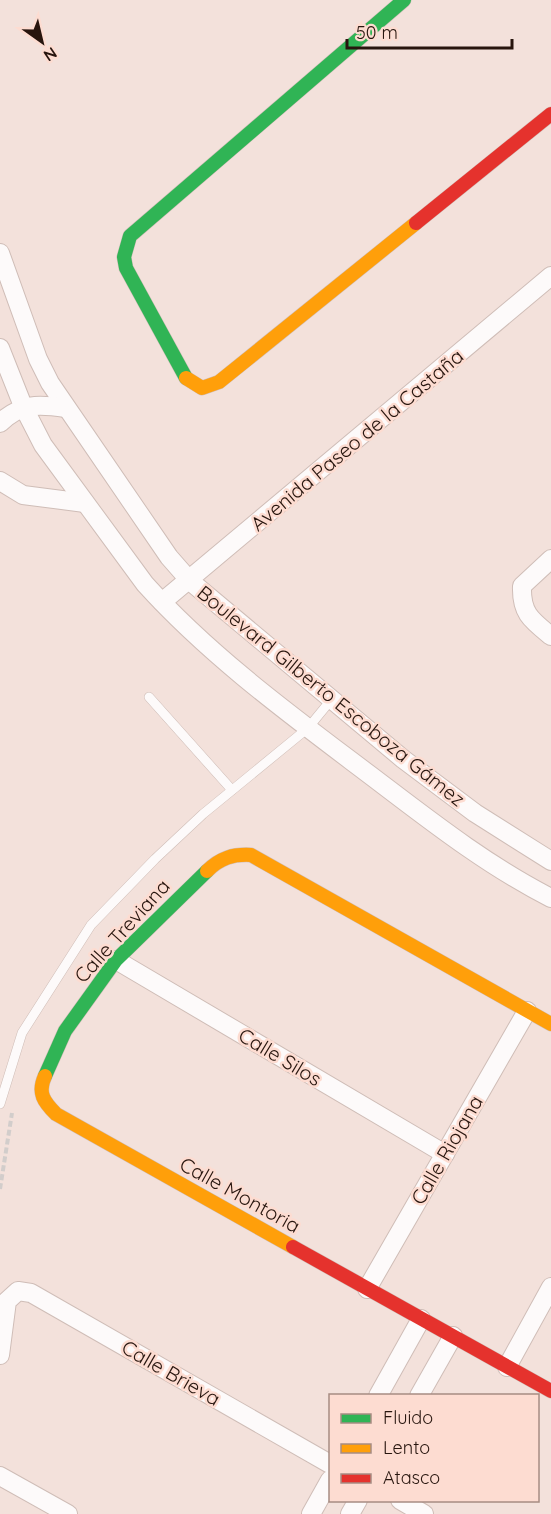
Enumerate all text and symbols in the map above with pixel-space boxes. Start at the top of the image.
north arrow [12,12,72,72]
scale bar [347,12,512,50]
text: 50 m [356,21,398,44]
text: N [40,43,61,66]
street label: Avenida Paseo de la Castaña [245,343,468,536]
street label: Boulevard Gilberto Escoboza Gámez [192,580,470,812]
street label: Calle Treviana [69,874,175,988]
street label: Calle Silos [234,1022,326,1091]
street label: Calle Riojana [405,1091,488,1209]
street label: Calle Montoria [176,1151,305,1238]
street label: Calle Brieva [117,1334,225,1411]
legend [329,1394,539,1502]
text: Fluido [383,1406,433,1429]
text: Lento [383,1436,430,1459]
text: Atasco [383,1466,440,1489]

